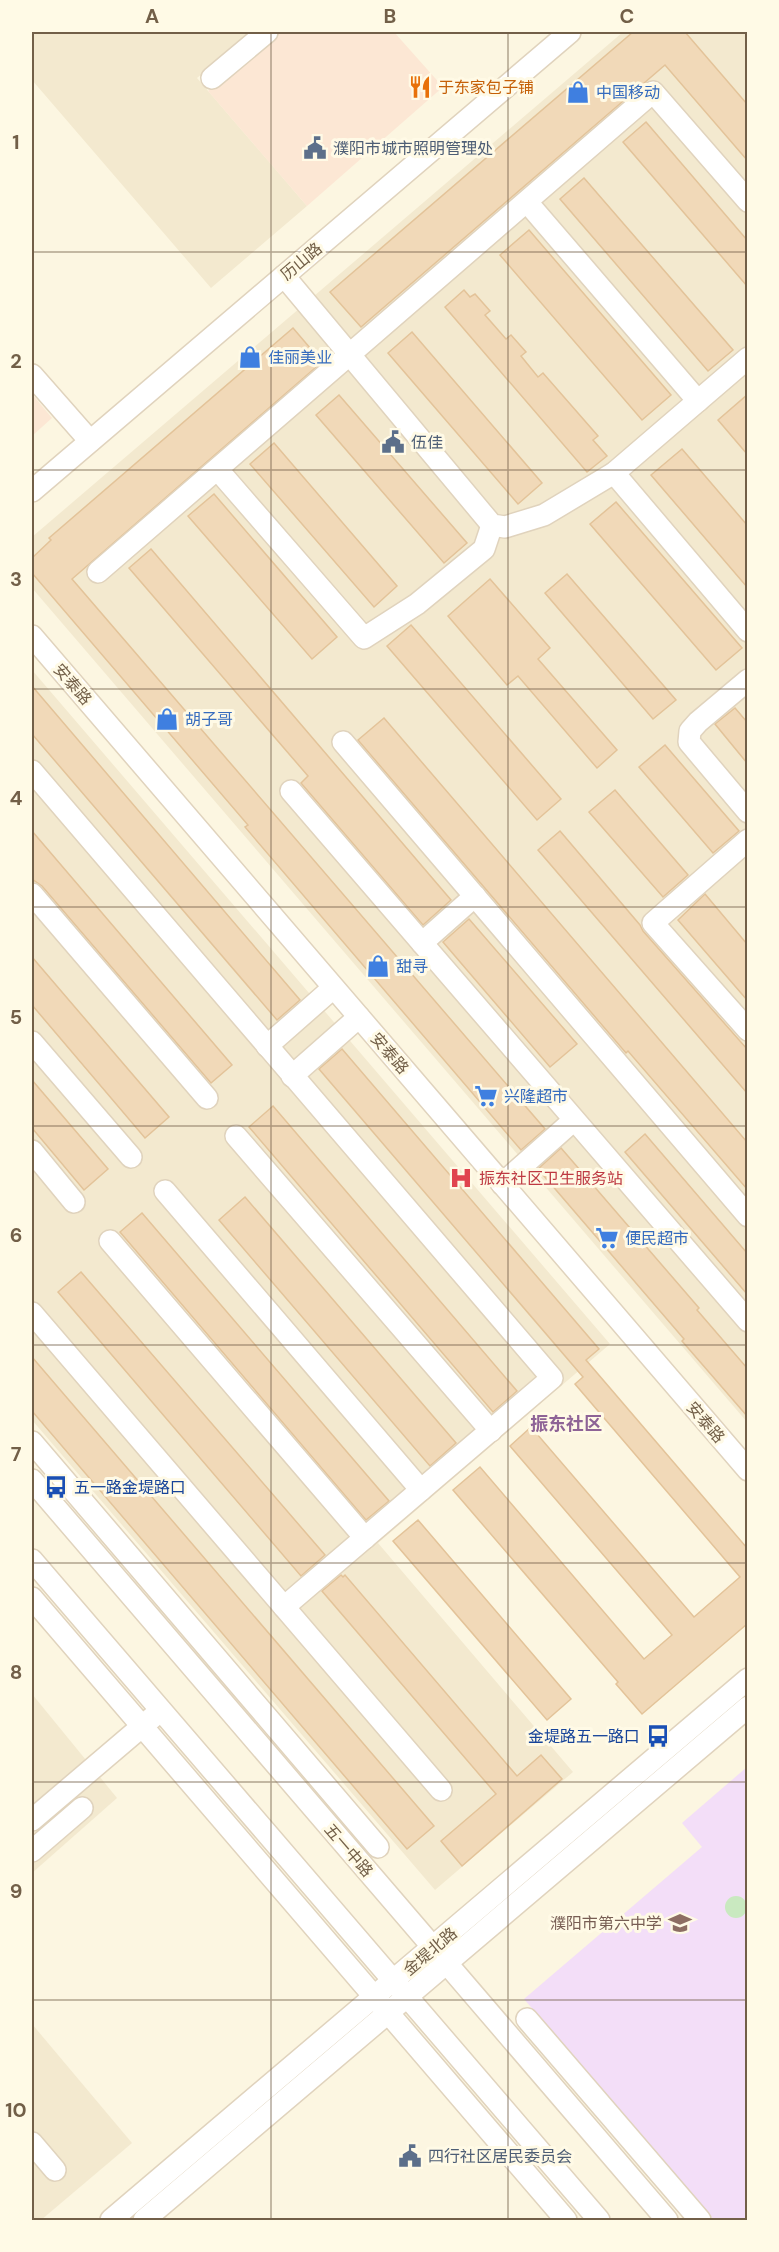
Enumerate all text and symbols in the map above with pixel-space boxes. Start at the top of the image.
text: A [145,3,159,29]
text: B [384,3,396,29]
text: C [620,3,634,29]
restaurant icon: 于东家包子铺 [407,74,433,100]
place label: 于东家包子铺 [438,77,534,98]
shop icon: 中国移动 [565,79,591,105]
place label: 中国移动 [596,82,660,103]
text: 1 [12,129,20,155]
public building icon: 濮阳市城市照明管理处 [302,135,328,161]
place label: 濮阳市城市照明管理处 [333,138,493,159]
street label: 历山路 [276,238,326,285]
shop icon: 佳丽美业 [237,344,263,370]
place label: 佳丽美业 [268,347,332,368]
text: 2 [10,348,22,374]
public building icon: 伍佳 [380,429,406,455]
place label: 伍佳 [411,432,443,453]
text: 3 [10,566,22,592]
street label: 安泰路 [49,659,96,709]
shop icon: 胡子哥 [154,706,180,732]
place label: 胡子哥 [185,709,233,730]
text: 4 [10,785,23,811]
shop icon: 甜寻 [365,953,391,979]
place label: 甜寻 [396,956,428,977]
text: 5 [10,1004,22,1030]
street label: 安泰路 [366,1028,413,1078]
supermarket icon: 兴隆超市 [473,1083,499,1109]
place label: 兴隆超市 [504,1086,568,1107]
hospital icon: 振东社区卫生服务站 [448,1165,474,1191]
place label: 振东社区卫生服务站 [479,1168,623,1189]
text: 6 [10,1222,22,1248]
supermarket icon: 便民超市 [594,1225,620,1251]
place label: 便民超市 [625,1228,689,1249]
street label: 安泰路 [682,1397,729,1447]
district label: 振东社区 [530,1412,602,1436]
text: 7 [11,1441,22,1467]
bus stop icon: 五一路金堤路口 [43,1474,69,1500]
place label: 五一路金堤路口 [74,1477,186,1498]
text: 8 [10,1659,22,1685]
bus stop icon: 金堤路五一路口 [645,1723,671,1749]
place label: 金堤路五一路口 [528,1726,640,1747]
street label: 五一中路 [320,1819,378,1881]
text: 9 [10,1878,22,1904]
school or university icon: 濮阳市第六中学 [667,1910,693,1936]
place label: 濮阳市第六中学 [550,1913,662,1934]
street label: 金堤北路 [399,1923,462,1980]
text: 10 [5,2097,27,2123]
public building icon: 四行社区居民委员会 [397,2143,423,2169]
place label: 四行社区居民委员会 [428,2146,572,2167]

